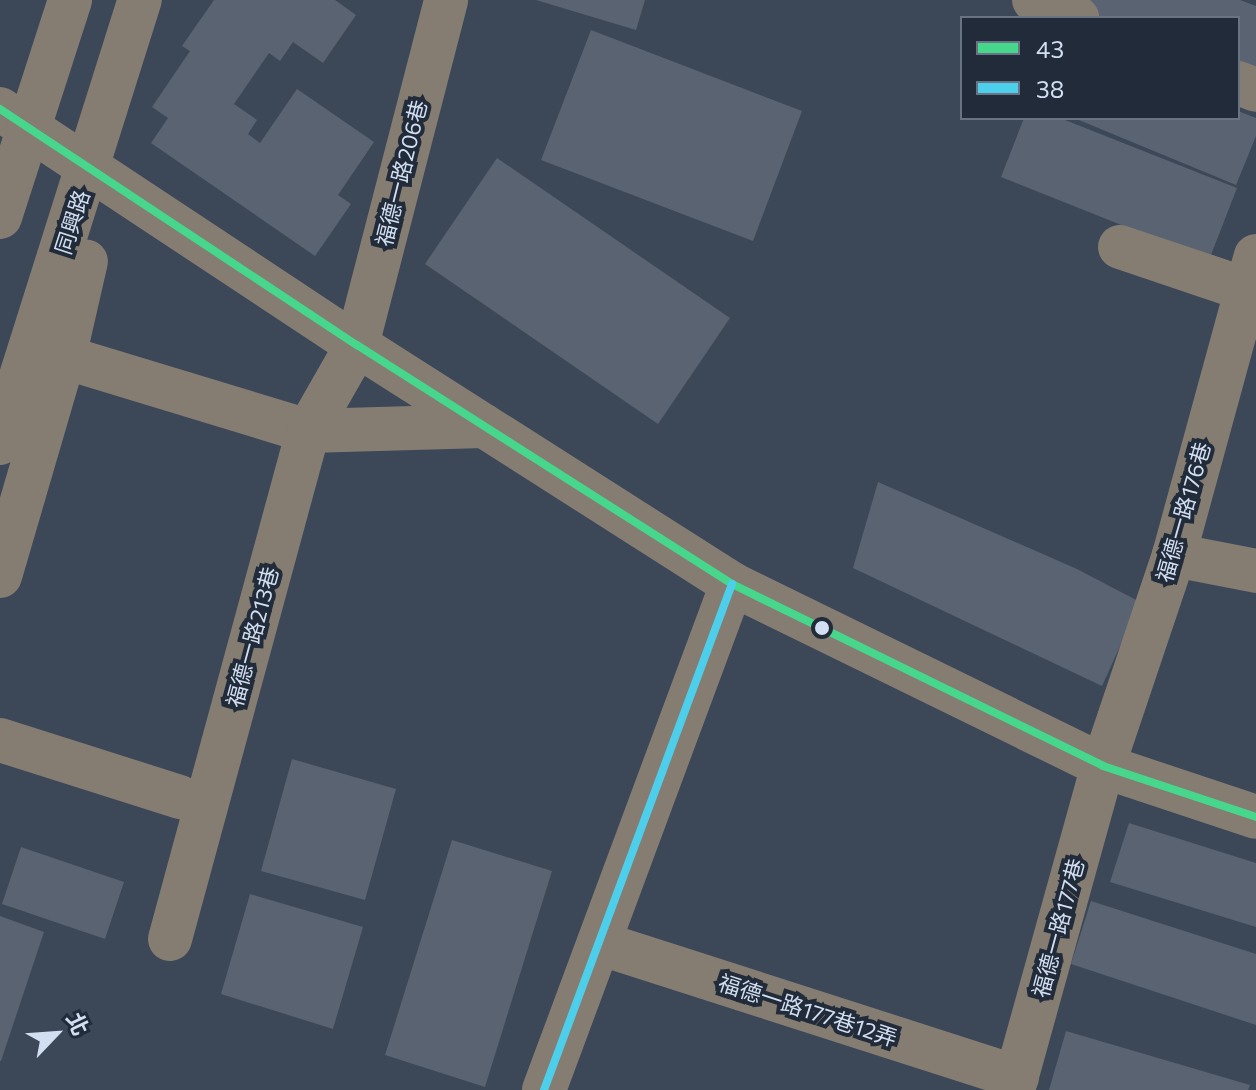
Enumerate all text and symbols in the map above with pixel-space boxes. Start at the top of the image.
legend [960,16,1240,120]
text: 43 [1036,34,1064,63]
text: 38 [1036,74,1064,103]
street label: 福德一路206巷 [370,97,432,249]
street label: 同興路 [49,187,95,257]
street label: 福德一路176巷 [1150,439,1216,585]
street label: 福德一路213巷 [221,564,283,710]
unlabelled marker [814,620,830,636]
street label: 福德一路177巷 [1027,856,1089,1000]
street label: 福德一路177巷12弄 [715,969,901,1051]
north arrow [16,994,96,1074]
text: 北 [61,1008,95,1039]

